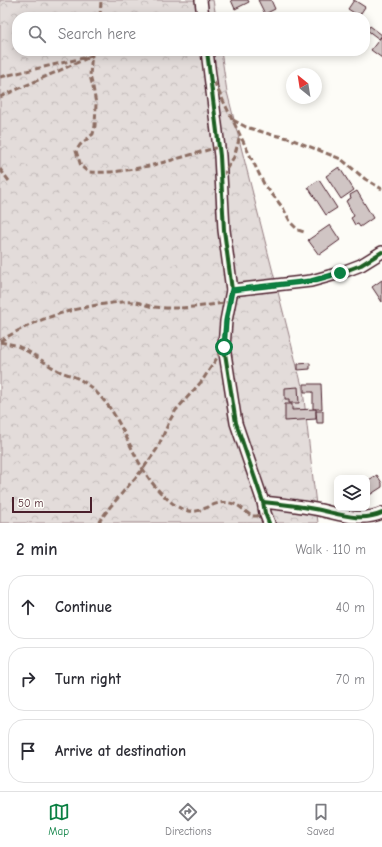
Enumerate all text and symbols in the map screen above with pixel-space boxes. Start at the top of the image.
search box [12,12,370,56]
icon: search [26,23,48,45]
text: Search here [58,25,136,43]
north arrow [286,68,322,104]
route end [331,264,349,282]
route start [215,338,233,356]
map controls [334,475,370,511]
button: layers [334,475,370,511]
scale bar [12,495,92,514]
text: 50 m [18,497,43,510]
text: 2 min [16,540,57,559]
text: Walk · 110 m [295,542,366,557]
icon: ahead [17,596,39,618]
text: Continue [55,598,112,616]
text: 40 m [336,600,365,615]
icon: right [17,668,39,690]
text: Turn right [55,670,121,688]
text: 70 m [336,672,365,687]
icon: arrive [17,740,39,762]
text: Arrive at destination [55,742,186,760]
tab: Map [48,801,70,838]
tab: Directions [165,801,212,838]
tab: Saved [307,801,334,838]

